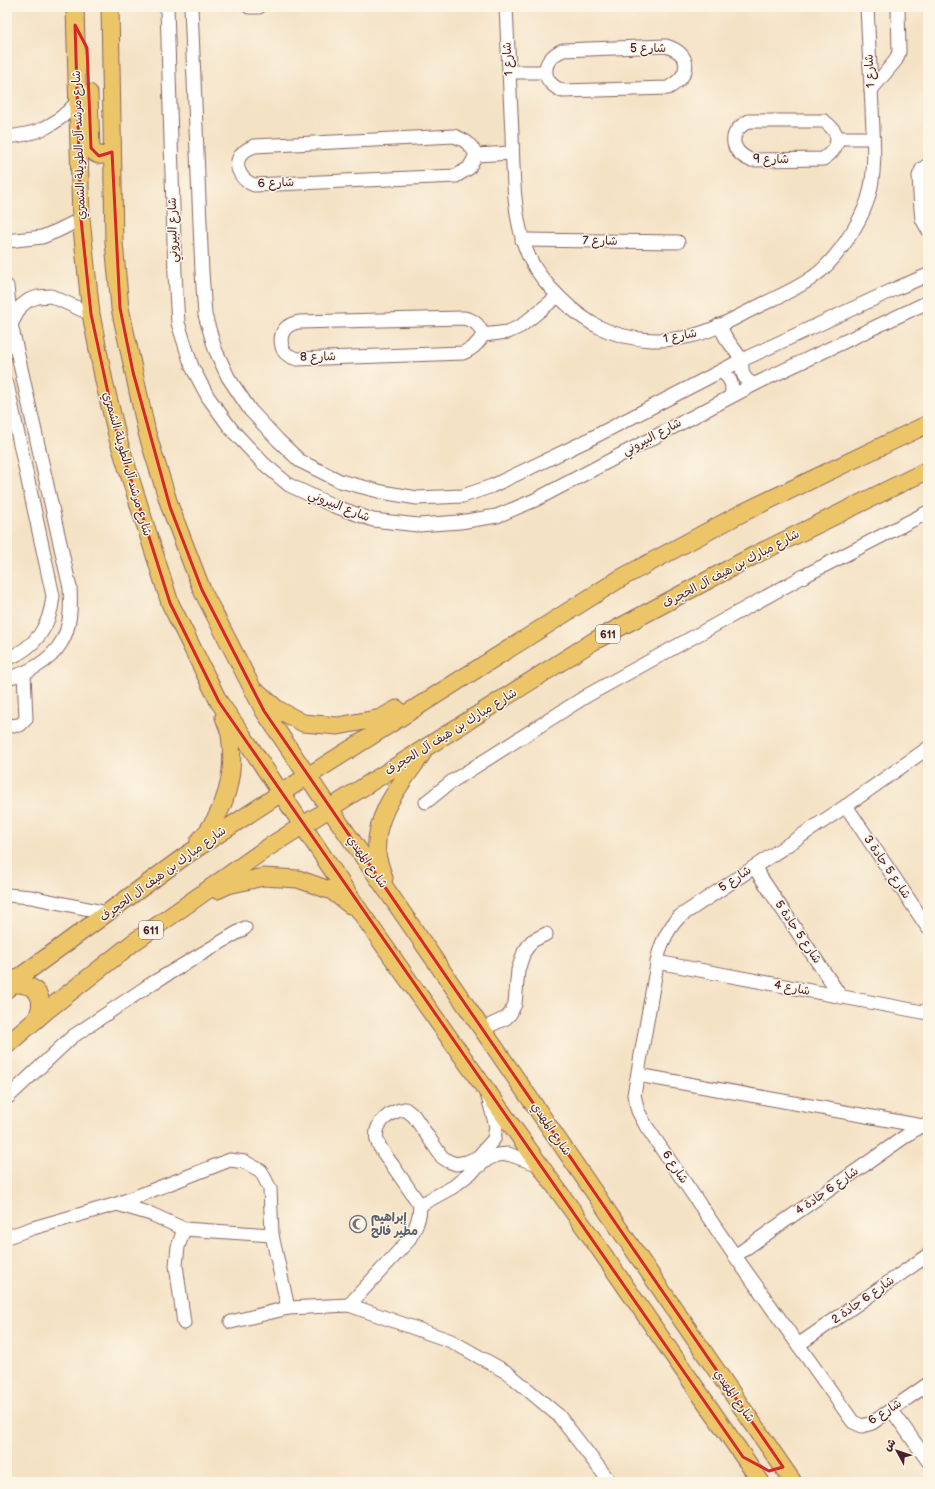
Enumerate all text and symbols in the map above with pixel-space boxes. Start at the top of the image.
street label: شارع 5 [630,41,666,57]
street label: شارع 1 [500,42,517,76]
street label: شارع 1 [862,54,879,88]
street label: شارع مرشد آل الطويلة الشمري [69,70,90,220]
street label: شارع 9 [753,152,789,168]
street label: شارع 6 [257,175,295,192]
street label: شارع البيروني [165,197,184,263]
street label: شارع 7 [582,233,618,250]
street label: شارع 1 [662,326,698,347]
street label: شارع 8 [300,349,336,366]
street label: شارع مرشد آل الطويلة الشمري [98,390,155,538]
street label: شارع البيروني [620,415,686,462]
street label: شارع البيروني [305,487,372,528]
street label: شارع مبارك بن هيف آل الحجرف [660,526,802,612]
road number: 611 [596,625,620,643]
street label: شارع مبارك بن هيف آل الحجرف [382,685,520,780]
street label: شارع مبارك بن هيف آل الحجرف [97,823,230,926]
street label: شارع 5 جادة 3 [859,832,914,902]
street label: شارع المهدي [343,833,391,892]
street label: شارع 5 [716,863,755,896]
street label: شارع 5 جادة 5 [771,898,825,967]
road number: 611 [139,921,163,939]
street label: شارع 4 [772,977,811,1000]
street label: شارع المهدي [527,1100,574,1159]
street label: شارع 6 [658,1148,691,1187]
street label: شارع 6 جادة 4 [793,1164,862,1219]
place label: إبراهيم مطير فالح [371,1210,418,1239]
mosque icon: إبراهيم مطير فالح [348,1214,368,1234]
street label: شارع 6 جادة 2 [829,1273,898,1328]
street label: شارع المهدي [710,1367,758,1426]
street label: شارع 6 [866,1396,905,1429]
north arrow [877,1431,917,1471]
text: ش [881,1436,899,1454]

